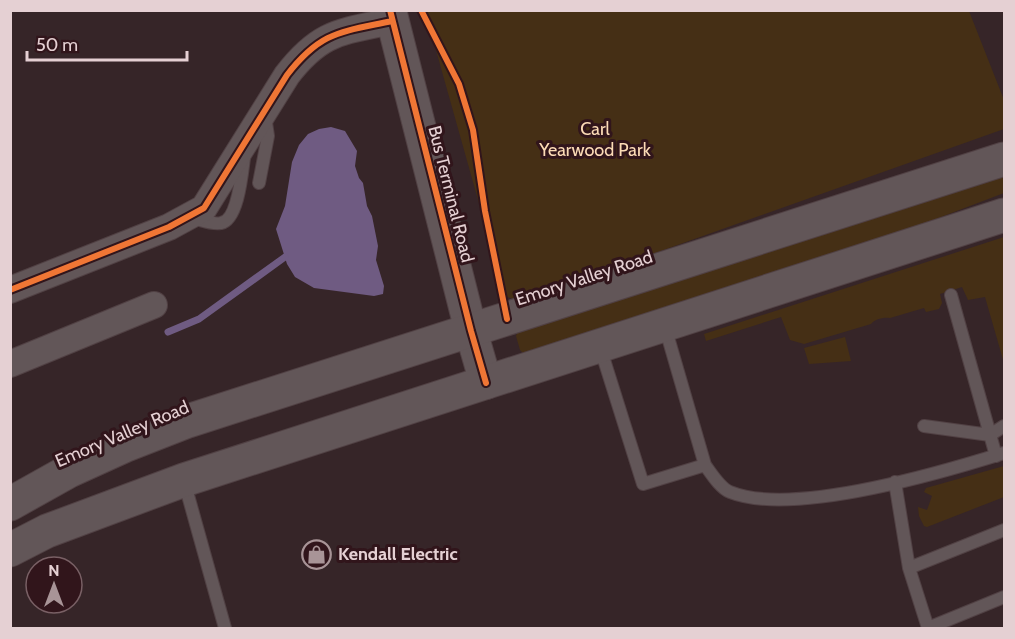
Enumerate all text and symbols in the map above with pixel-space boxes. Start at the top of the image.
scale bar [27,24,188,62]
text: 50 m [36,34,78,56]
park label: Carl Yearwood Park [538,118,652,161]
street label: Bus Terminal Road [423,123,479,265]
street label: Emory Valley Road [513,245,655,311]
street label: Emory Valley Road [52,396,192,472]
shop icon: Kendall Electric [301,538,333,570]
place label: Kendall Electric [338,543,458,565]
north arrow [24,555,84,615]
text: N [48,561,60,580]

